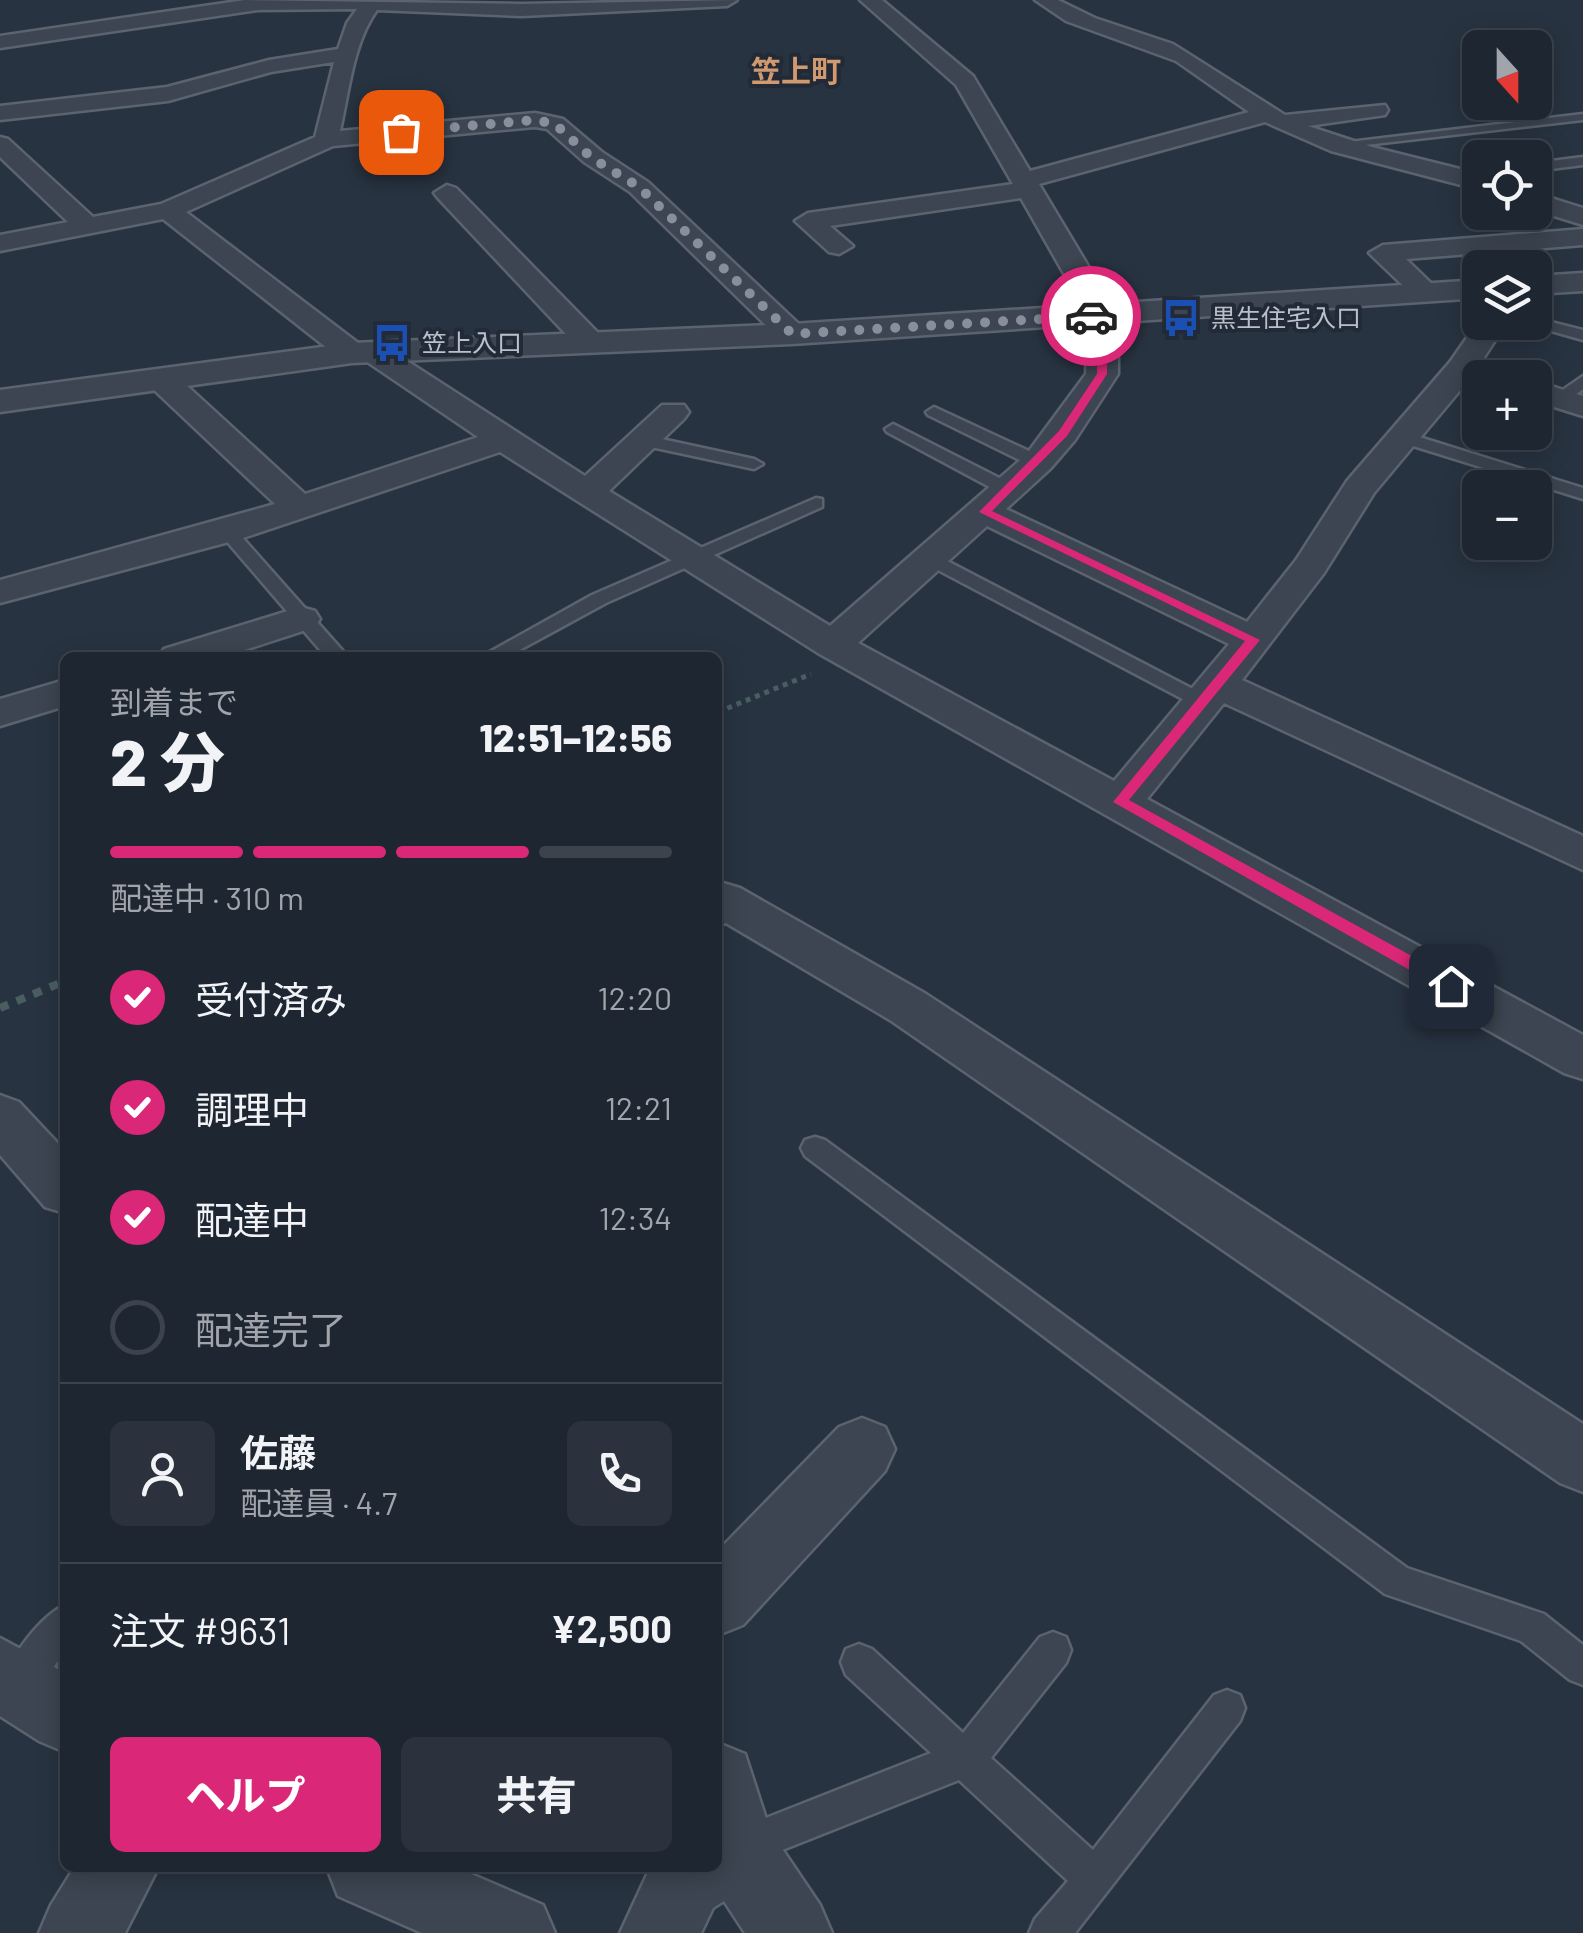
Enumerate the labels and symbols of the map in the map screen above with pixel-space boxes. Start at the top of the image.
north arrow [1462,30,1552,120]
district label: 笠上町 [751,52,841,88]
pin [359,90,444,175]
courier [1041,266,1141,366]
bus stop icon: 黒生住宅入口 [1160,297,1202,339]
place label: 黒生住宅入口 [1211,302,1361,332]
bus stop icon: 笠上入口 [371,322,413,364]
place label: 笠上入口 [422,327,522,357]
pin [1409,944,1494,1029]

